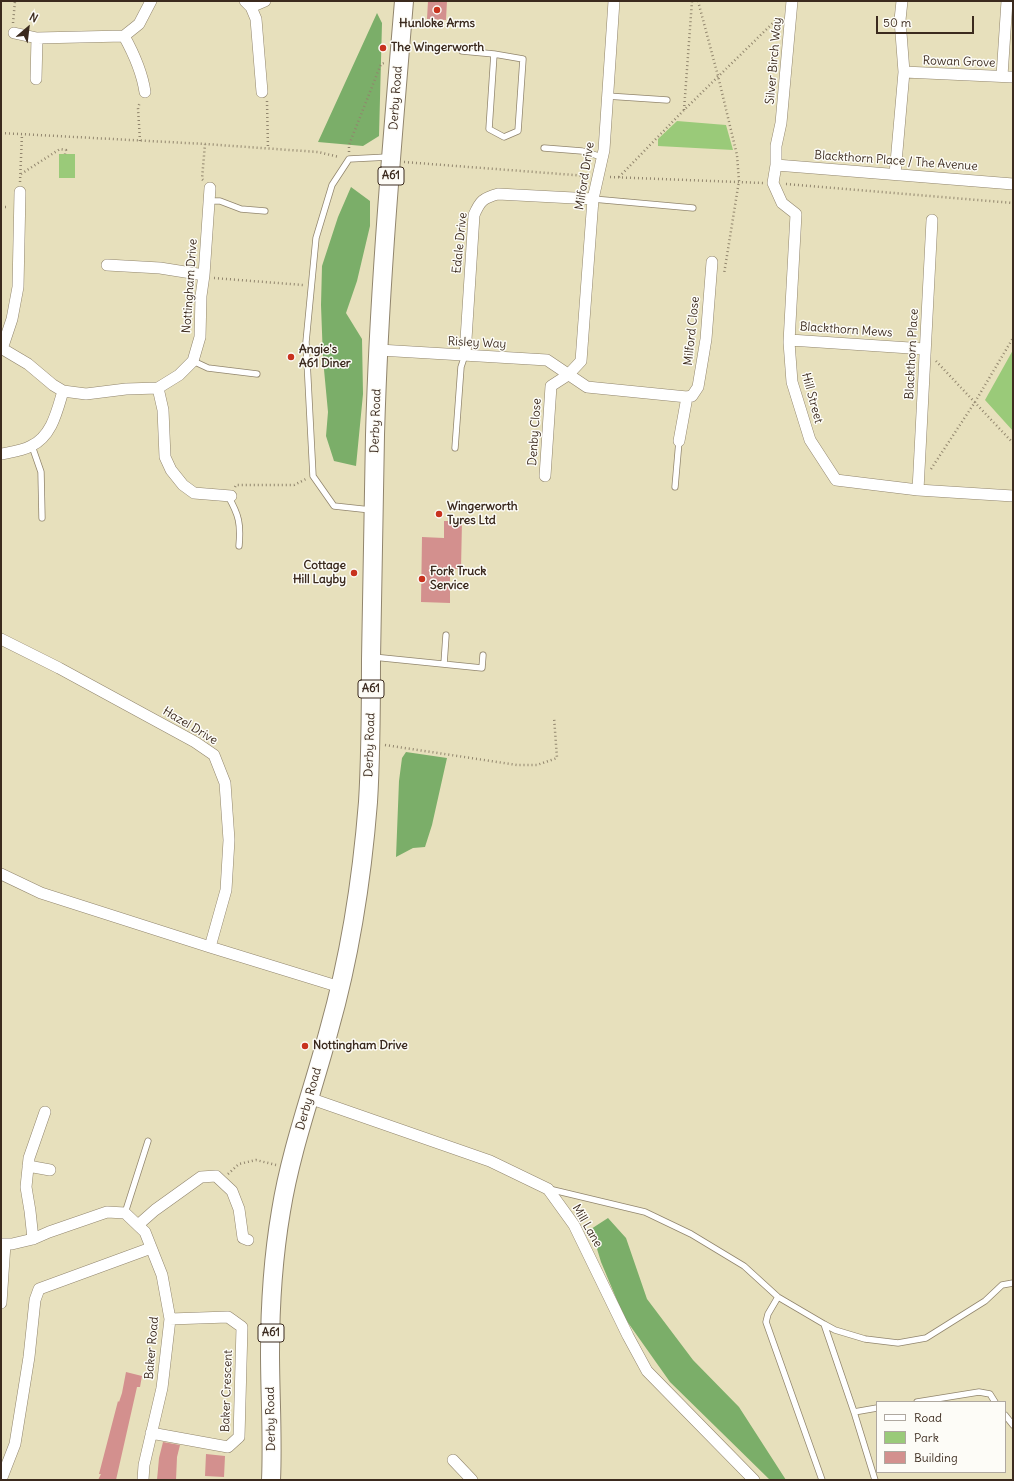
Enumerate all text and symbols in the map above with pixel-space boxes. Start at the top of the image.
marker: Hunloke Arms [432,5,442,15]
north arrow [8,8,48,48]
scale bar [878,8,976,34]
text: N [27,9,40,25]
text: 50 m [883,15,911,30]
place label: Hunloke Arms [399,17,475,31]
street label: Silver Birch Way [763,17,785,105]
place label: The Wingerworth [391,41,484,55]
marker: The Wingerworth [378,43,388,53]
street label: Rowan Grove [922,54,996,70]
street label: Derby Road [387,65,405,131]
street label: Milford Drive [573,141,597,211]
street label: Blackthorn Place / The Avenue [814,148,978,174]
road number: A61 [378,167,404,185]
street label: Edale Drive [450,212,470,274]
street label: Nottingham Drive [180,238,200,334]
street label: Milford Close [681,296,703,366]
street label: Blackthorn Place [902,308,922,400]
street label: Blackthorn Mews [799,320,893,340]
street label: Risley Way [447,334,507,352]
place label: Angie's A61 Diner [299,343,351,371]
marker: Angie's A61 Diner [286,352,296,362]
street label: Hill Street [798,371,826,425]
street label: Derby Road [368,389,384,453]
street label: Denby Close [525,398,545,466]
place label: Wingerworth Tyres Ltd [447,500,518,528]
marker: Wingerworth Tyres Ltd [434,509,444,519]
place label: Cottage Hill Layby [293,559,346,587]
place label: Fork Truck Service [430,565,486,593]
marker: Cottage Hill Layby [349,568,359,578]
marker: Fork Truck Service [417,574,427,584]
road number: A61 [358,680,384,698]
street label: Hazel Drive [160,704,220,748]
street label: Derby Road [362,713,378,777]
place label: Nottingham Drive [313,1039,408,1053]
marker: Nottingham Drive [300,1041,310,1051]
street label: Derby Road [293,1066,325,1132]
street label: Mill Lane [569,1202,605,1250]
street label: Baker Road [142,1316,162,1380]
road number: A61 [258,1324,284,1342]
street label: Baker Crescent [218,1350,236,1432]
street label: Derby Road [263,1387,279,1451]
legend [876,1401,1006,1473]
text: Road [914,1410,942,1425]
text: Park [914,1430,939,1445]
text: Building [914,1450,958,1465]

